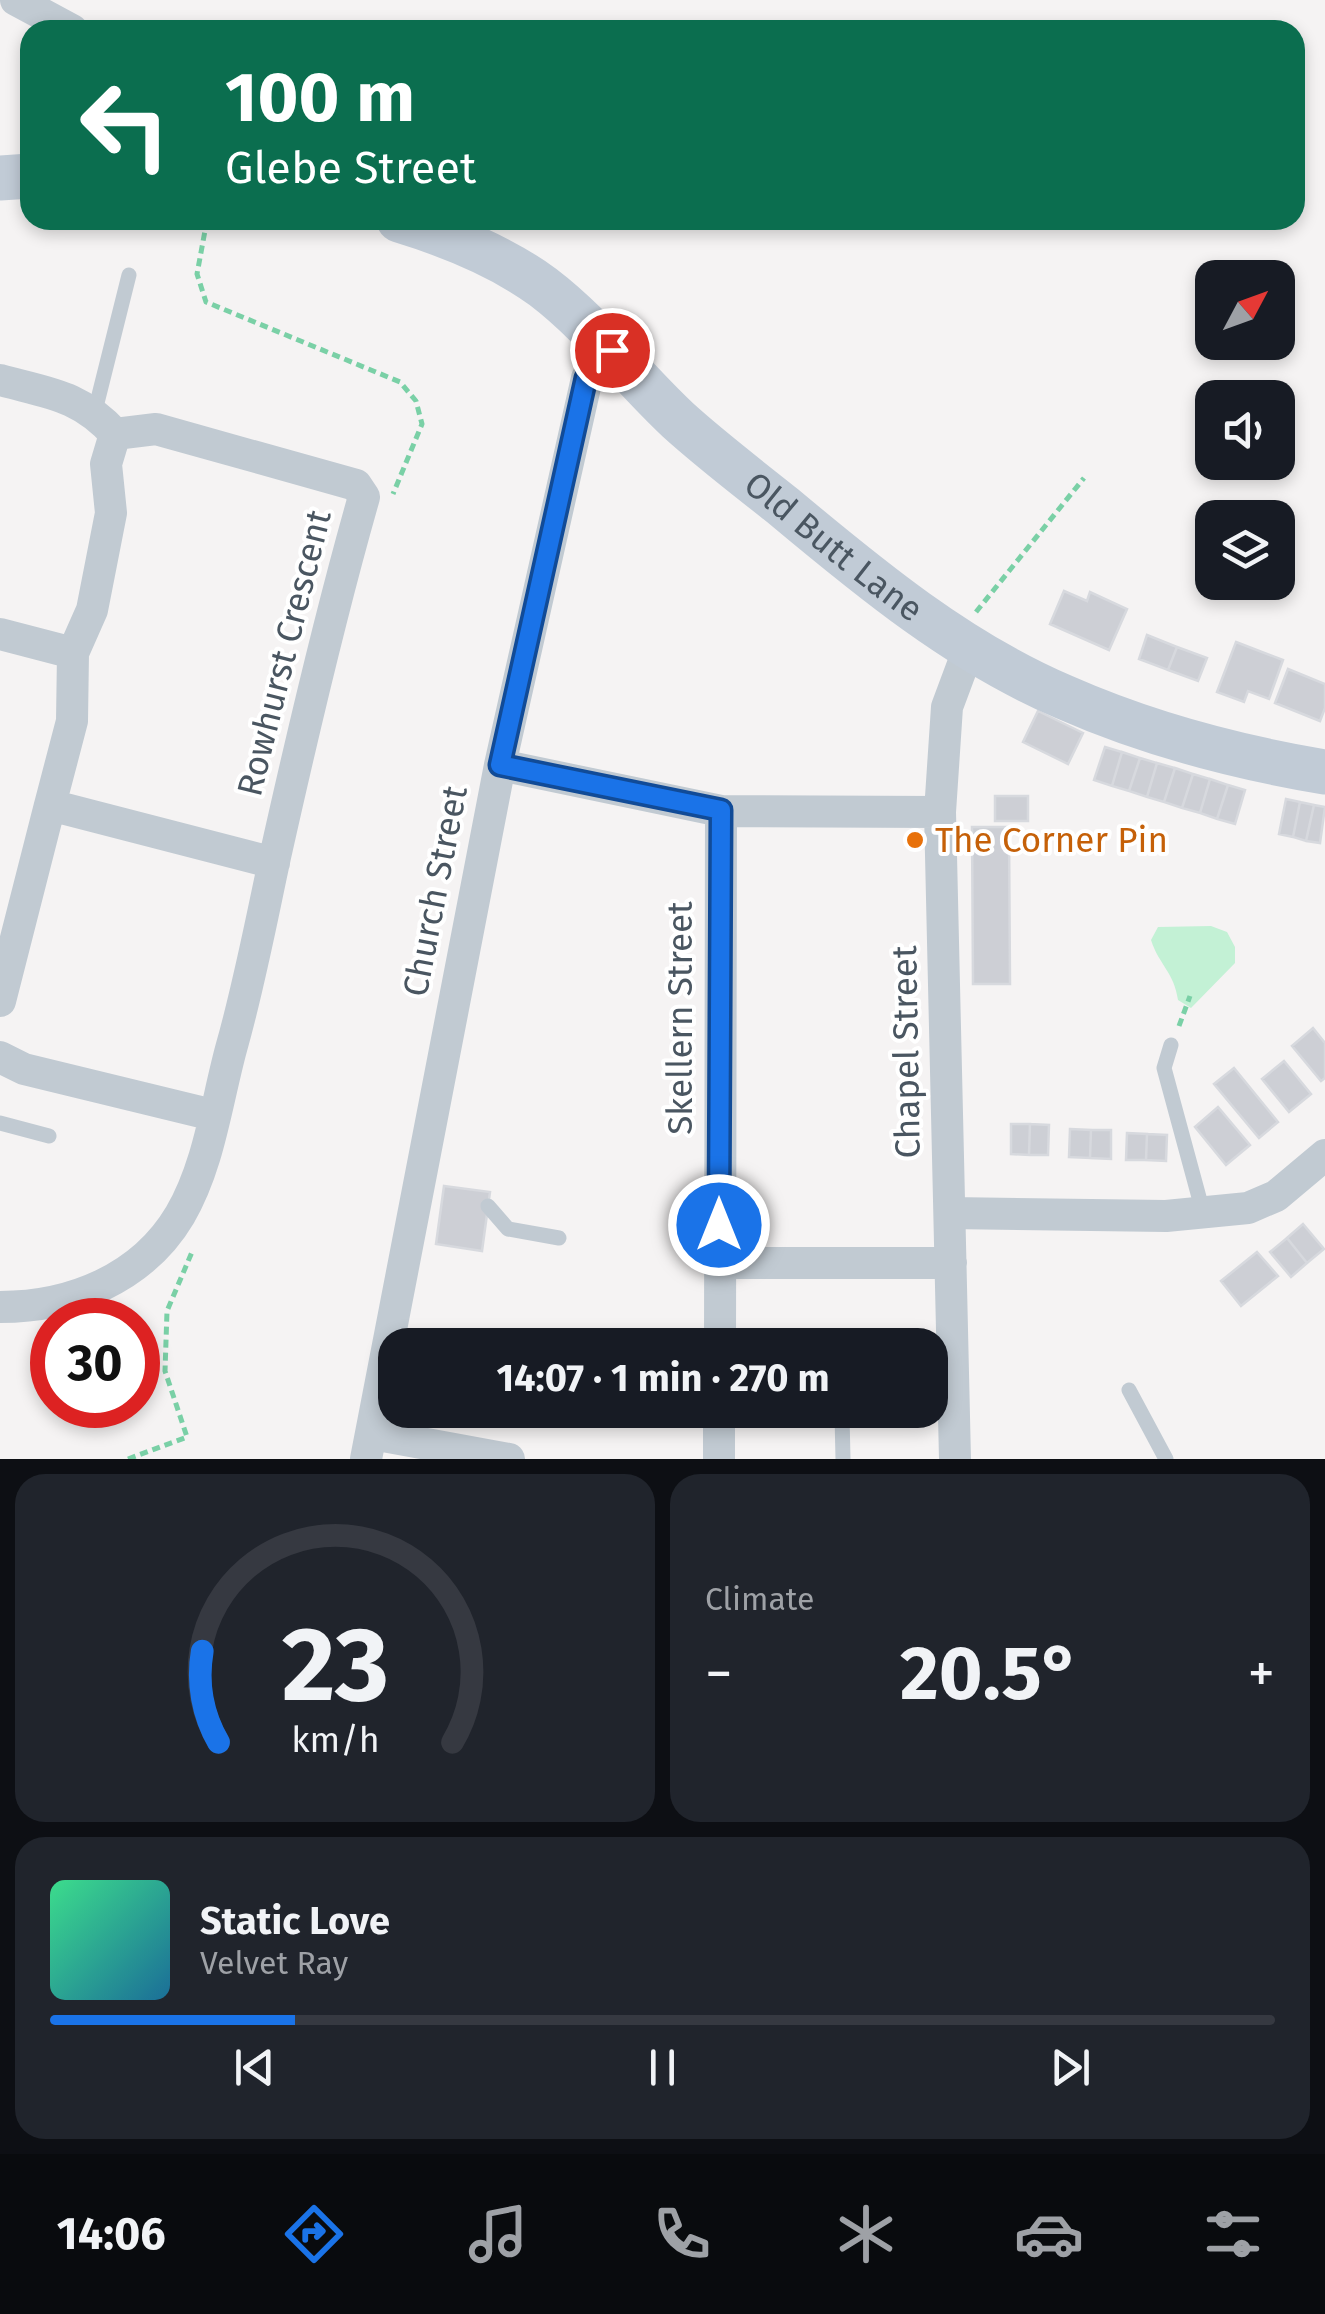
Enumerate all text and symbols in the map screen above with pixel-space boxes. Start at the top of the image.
text: 100 m [225,56,415,140]
icon: left [60,60,190,190]
text: Glebe Street [225,141,476,195]
north arrow [1195,260,1295,360]
map controls [1195,260,1295,600]
pin [570,308,655,393]
icon: arrive [585,323,640,378]
button: sound [1195,380,1295,480]
street label: Old Butt Lane [736,463,931,631]
button: layers [1195,500,1295,600]
street label: Rowhurst Crescent [228,505,340,800]
street label: Church Street [394,782,476,1000]
place label: The Corner Pin [935,819,1168,861]
marker: The Corner Pin [904,829,926,851]
street label: Skellern Street [659,901,701,1135]
street label: Chapel Street [883,945,929,1159]
position arrow [667,1173,771,1277]
speed limit sign: 30 [30,1298,160,1428]
text: 14:07 · 1 min · 270 m [496,1355,830,1401]
text: Climate [705,1580,814,1618]
text: 23 [281,1603,389,1728]
text: 20.5° [900,1629,1080,1719]
text: − [705,1641,733,1707]
text: + [1248,1641,1275,1707]
text: km/h [291,1719,379,1761]
text: Static Love [200,1898,390,1944]
text: Velvet Ray [200,1944,348,1982]
icon: previous [227,2040,282,2095]
icon: pause [635,2040,690,2095]
icon: next [1043,2040,1098,2095]
icon: directions [279,2199,349,2269]
icon: music [463,2199,533,2269]
icon: phone [647,2199,717,2269]
icon: climate [831,2199,901,2269]
icon: car [1014,2199,1084,2269]
icon: filters [1198,2199,1268,2269]
text: 14:06 [57,2207,166,2261]

